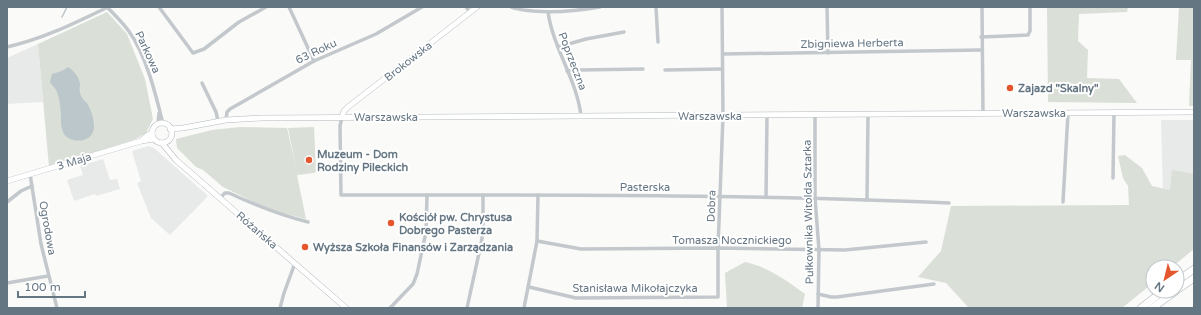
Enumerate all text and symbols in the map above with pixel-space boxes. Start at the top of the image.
street label: Parkowa [132,29,163,75]
street label: Poprzeczna [556,30,590,92]
street label: 63 Roku [294,36,339,67]
street label: Zbigniewa Herberta [800,36,904,51]
street label: Brokowska [382,39,435,84]
place label: Zajazd "Skalny" [1018,82,1099,96]
marker: Zajazd "Skalny" [1005,83,1015,93]
street label: Warszawska [1002,107,1066,120]
street label: Warszawska [678,110,742,123]
street label: Warszawska [354,111,418,124]
street label: Pułkownika Witolda Sztarka [801,140,816,284]
place label: Muzeum - Dom Rodziny Pileckich [317,148,409,175]
street label: 3 Maja [55,150,93,173]
marker: Muzeum - Dom Rodziny Pileckich [304,155,314,165]
street label: Pasterska [620,181,670,194]
street label: Dobra [704,190,719,222]
street label: Ogrodowa [36,200,59,256]
street label: Różańska [233,209,280,252]
place label: Kościół pw. Chrystusa Dobrego Pasterza [399,211,512,238]
marker: Kościół pw. Chrystusa Dobrego Pasterza [386,218,396,228]
street label: Tomasza Nocznickiego [672,234,792,247]
place label: Wyższa Szkoła Finansów i Zarządzania [313,241,513,255]
marker: Wyższa Szkoła Finansów i Zarządzania [300,242,310,252]
north arrow [1145,259,1185,299]
scale bar [18,273,85,299]
text: N [1152,279,1167,295]
text: 100 m [24,280,61,294]
street label: Stanisława Mikołajczyka [572,282,698,295]

